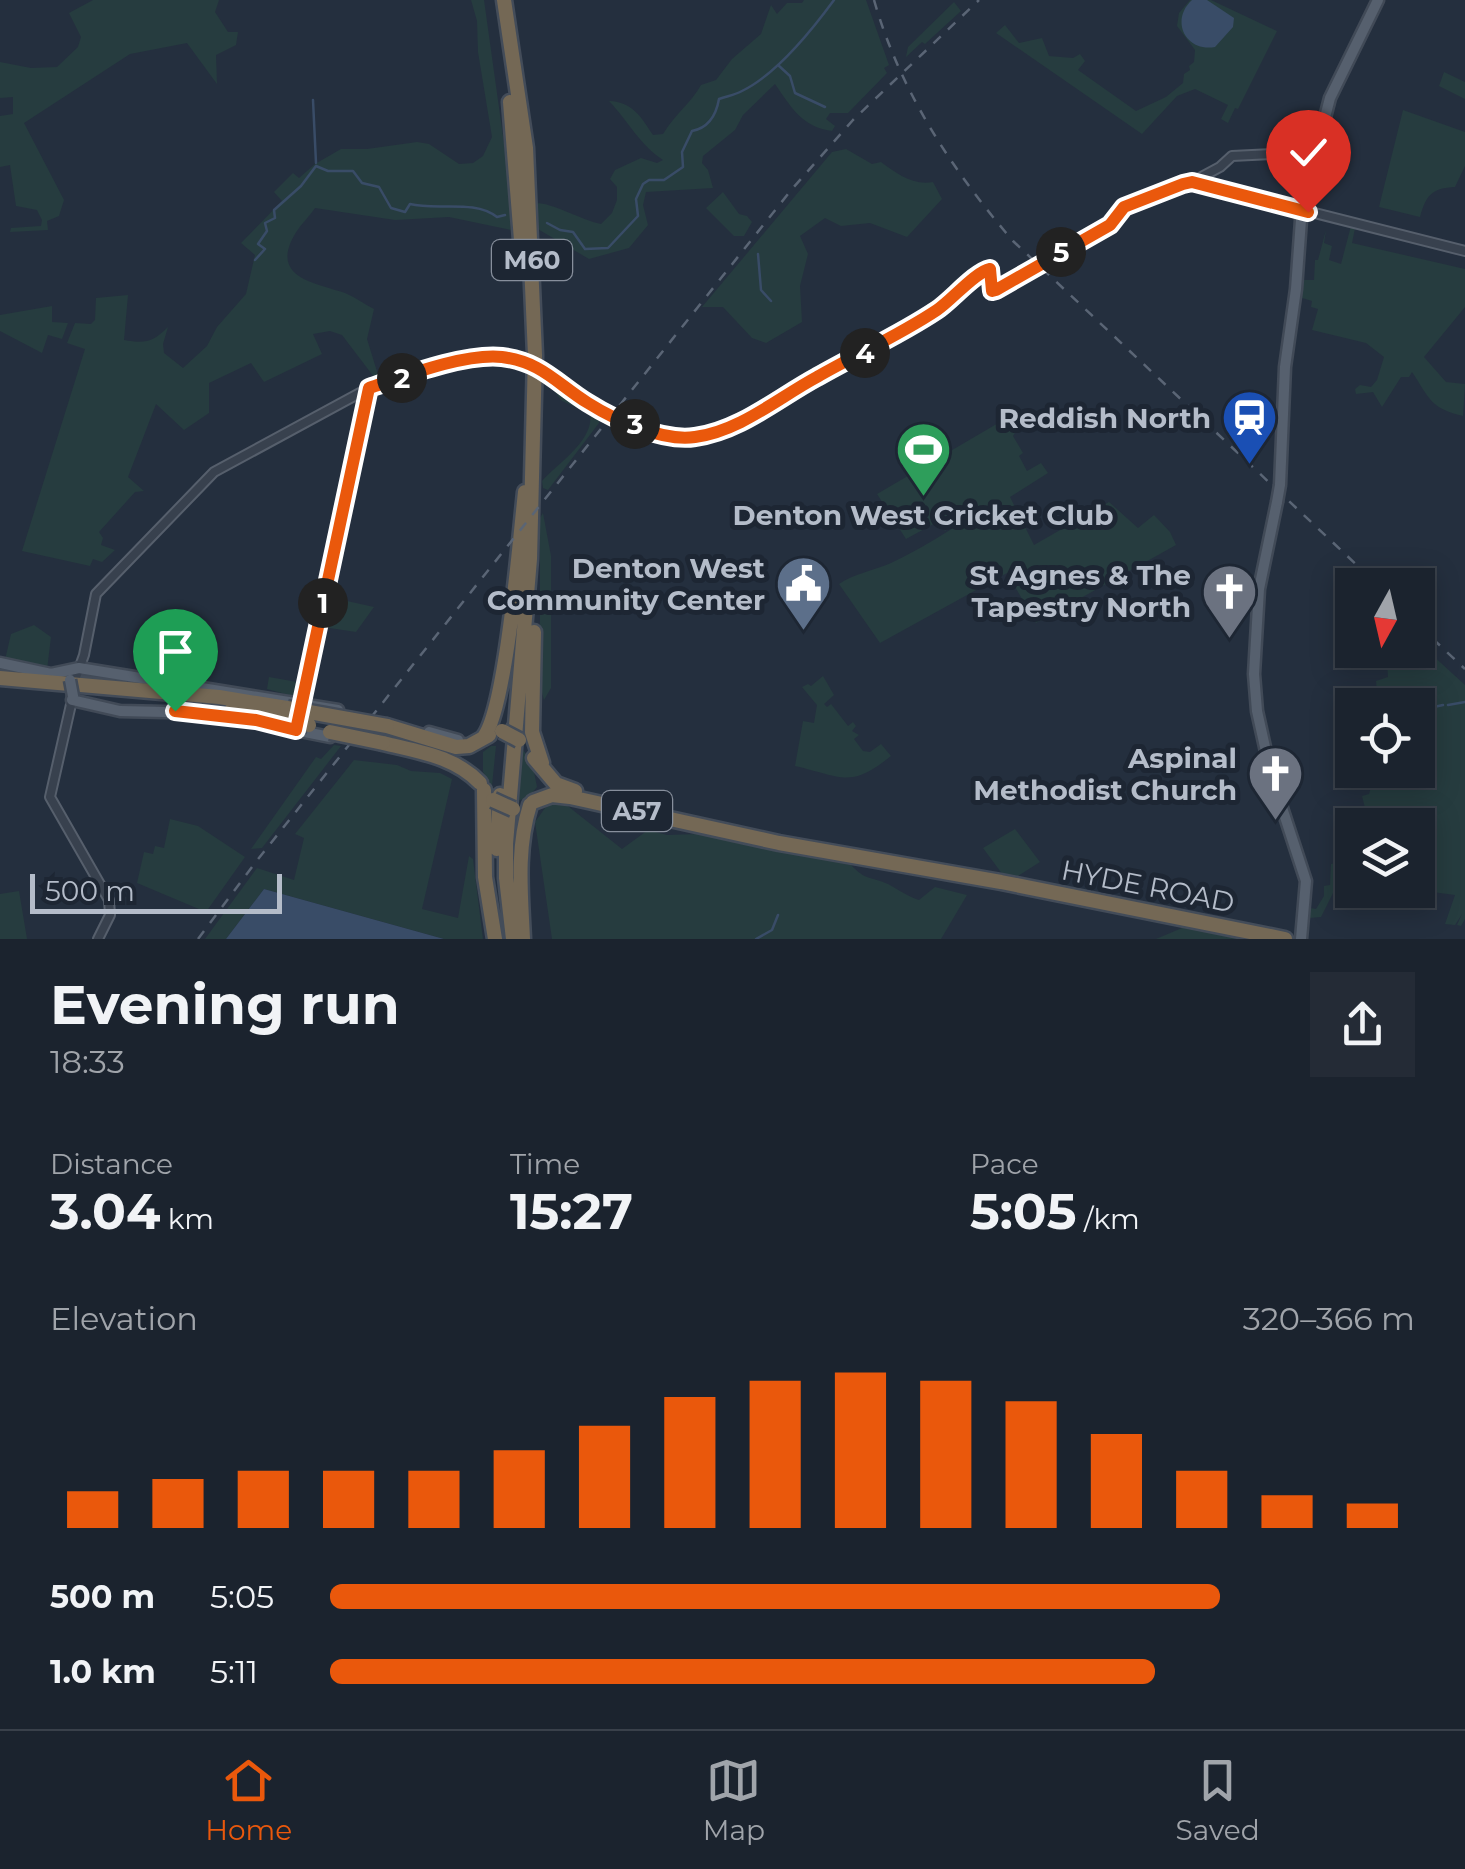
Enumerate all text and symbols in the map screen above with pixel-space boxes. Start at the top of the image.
pin [1266,110,1351,213]
icon: check [1281,125,1336,180]
pin: 5 [1036,227,1086,277]
text: 5 [1053,235,1069,269]
road number: M60 [492,240,572,280]
pin: 4 [840,328,890,378]
text: 4 [855,336,875,370]
pin: 2 [377,353,427,403]
text: 2 [394,361,410,395]
station icon: Reddish North [1220,388,1280,467]
pin: 3 [610,399,660,449]
place label: Reddish North [998,401,1211,435]
text: 3 [627,407,643,441]
sports icon: Denton West Cricket Club [893,419,953,498]
place label: Denton West Cricket Club [733,498,1113,532]
place label: Denton West Community Center [487,551,765,617]
public building icon: Denton West Community Center [774,554,834,633]
place label: St Agnes & The Tapestry North [969,558,1191,624]
church icon: St Agnes & The Tapestry North [1200,561,1260,640]
north arrow [1335,568,1435,668]
map controls [1335,568,1435,908]
pin: 1 [298,578,348,628]
text: 1 [318,586,328,620]
pin [133,609,218,712]
icon: arrive [148,624,203,679]
button: locate [1335,688,1435,788]
place label: Aspinal Methodist Church [973,741,1237,807]
church icon: Aspinal Methodist Church [1246,744,1306,823]
road number: A57 [602,791,672,831]
button: layers [1335,808,1435,908]
street label: HYDE ROAD [1059,853,1237,919]
scale bar [30,869,282,914]
text: 500 m [45,874,135,908]
text: Evening run [50,971,400,1038]
button: share [1310,972,1415,1077]
text: 18:33 [50,1042,125,1081]
text: Distance [50,1147,173,1181]
text: Time [510,1147,580,1181]
text: Pace [970,1147,1039,1181]
text: 3.04 [50,1181,160,1242]
text: 15:27 [510,1181,633,1242]
text: 5:05 [970,1181,1077,1242]
text: km [160,1202,214,1236]
text: /km [1077,1202,1140,1236]
text: Elevation [50,1299,198,1338]
text: 320–366 m [1243,1299,1415,1338]
text: 500 m [50,1577,155,1616]
text: 5:05 [210,1577,274,1616]
text: 1.0 km [50,1652,156,1691]
text: 5:11 [210,1652,258,1691]
tab: Home [205,1753,292,1847]
tab: Map [703,1753,765,1847]
tab: Saved [1176,1753,1260,1847]

